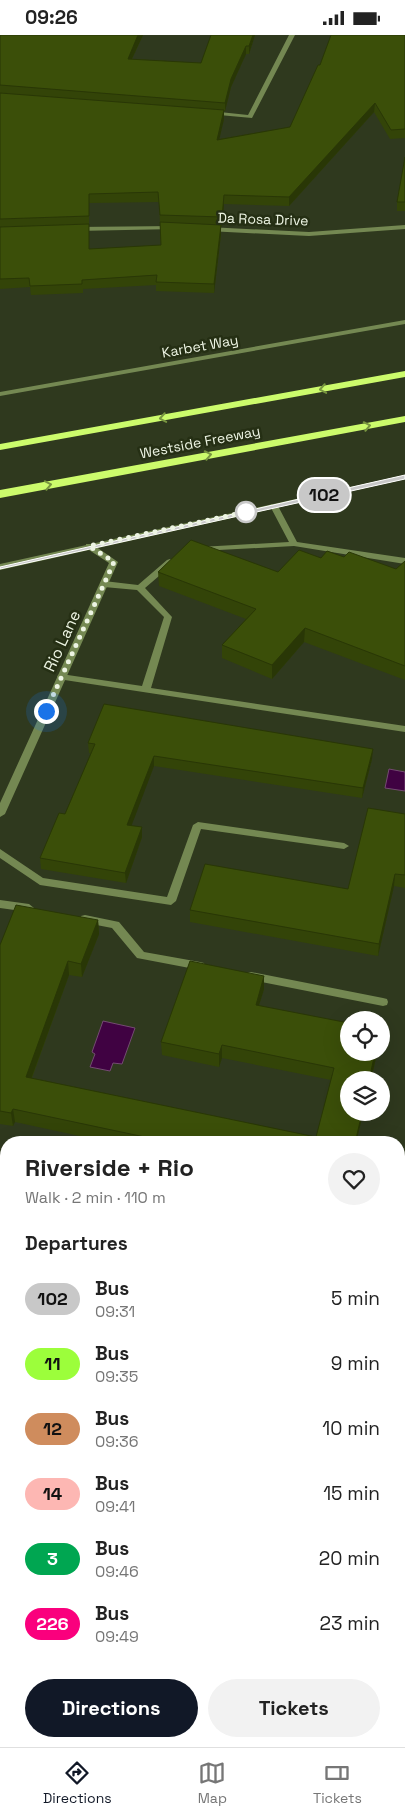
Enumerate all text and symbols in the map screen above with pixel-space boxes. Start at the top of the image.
text: 09:26 [25,5,78,30]
street label: Da Rosa Drive [217,208,309,230]
street label: Karbet Way [160,330,240,362]
one-way arrow [318,383,327,393]
one-way arrow [158,412,167,422]
street label: Westside Freeway [138,421,262,463]
one-way arrow [363,421,372,431]
one-way arrow [203,451,212,461]
line badge: 102 [295,479,353,511]
one-way arrow [44,481,52,491]
text: 102 [309,483,339,506]
unlabelled marker [235,501,257,523]
street label: Rio Lane [39,607,85,675]
your location [34,699,59,724]
map controls [340,1011,390,1121]
button: locate [340,1011,390,1061]
button: layers [340,1071,390,1121]
text: Riverside + Rio [25,1152,194,1183]
button: heart [328,1153,380,1205]
text: Walk · 2 min · 110 m [25,1187,166,1208]
text: Departures [25,1231,128,1256]
text: Bus [95,1276,129,1301]
text: 5 min [331,1286,380,1311]
text: 102 [37,1287,68,1310]
text: 09:31 [95,1301,135,1322]
text: Bus [95,1341,129,1366]
text: 9 min [331,1351,380,1376]
text: 11 [44,1352,61,1375]
text: 09:35 [95,1366,138,1387]
text: Bus [95,1406,129,1431]
text: 10 min [322,1416,380,1441]
text: 12 [43,1417,62,1440]
text: 09:36 [95,1431,139,1452]
text: Bus [95,1471,129,1496]
text: 15 min [323,1481,380,1506]
text: 14 [43,1482,62,1505]
text: 09:41 [95,1496,135,1517]
text: Bus [95,1536,129,1561]
text: 20 min [319,1546,380,1571]
text: 3 [47,1547,58,1570]
text: 09:46 [95,1561,139,1582]
text: Bus [95,1601,129,1626]
text: 23 min [320,1611,380,1636]
text: 226 [36,1612,69,1635]
text: 09:49 [95,1626,139,1647]
button: Directions [25,1679,198,1737]
button: Tickets [208,1679,380,1737]
tab: Directions [43,1759,112,1807]
tab: Map [198,1759,227,1807]
tab: Tickets [313,1759,362,1807]

